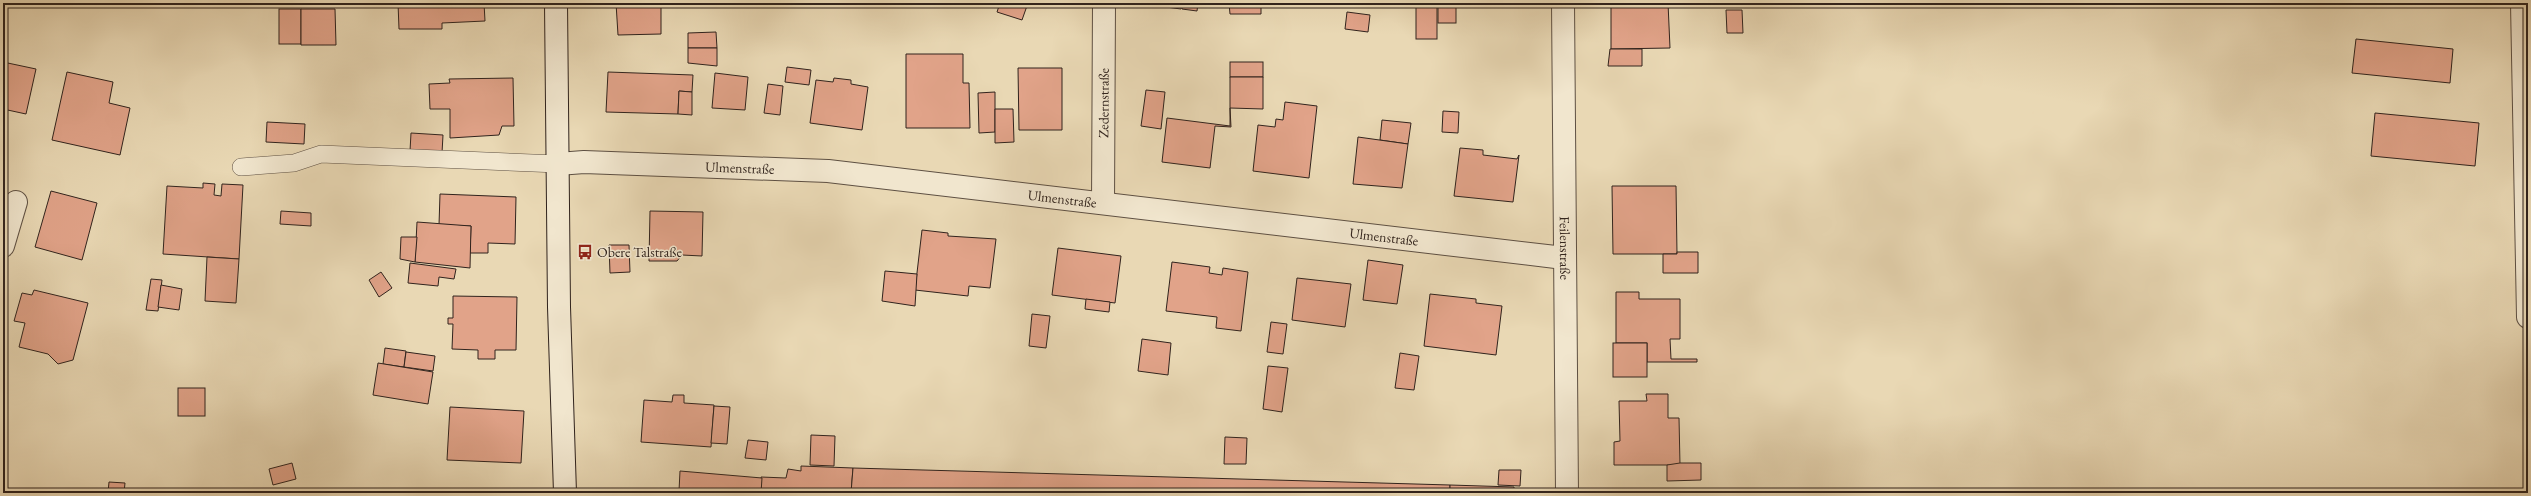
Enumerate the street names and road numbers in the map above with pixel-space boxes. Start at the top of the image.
street label: Zedernstraße [1094,67,1113,138]
street label: Ulmenstraße [705,157,775,178]
street label: Ulmenstraße [1027,186,1098,212]
street label: Feilenstraße [1556,216,1574,280]
street label: Ulmenstraße [1348,224,1420,250]

